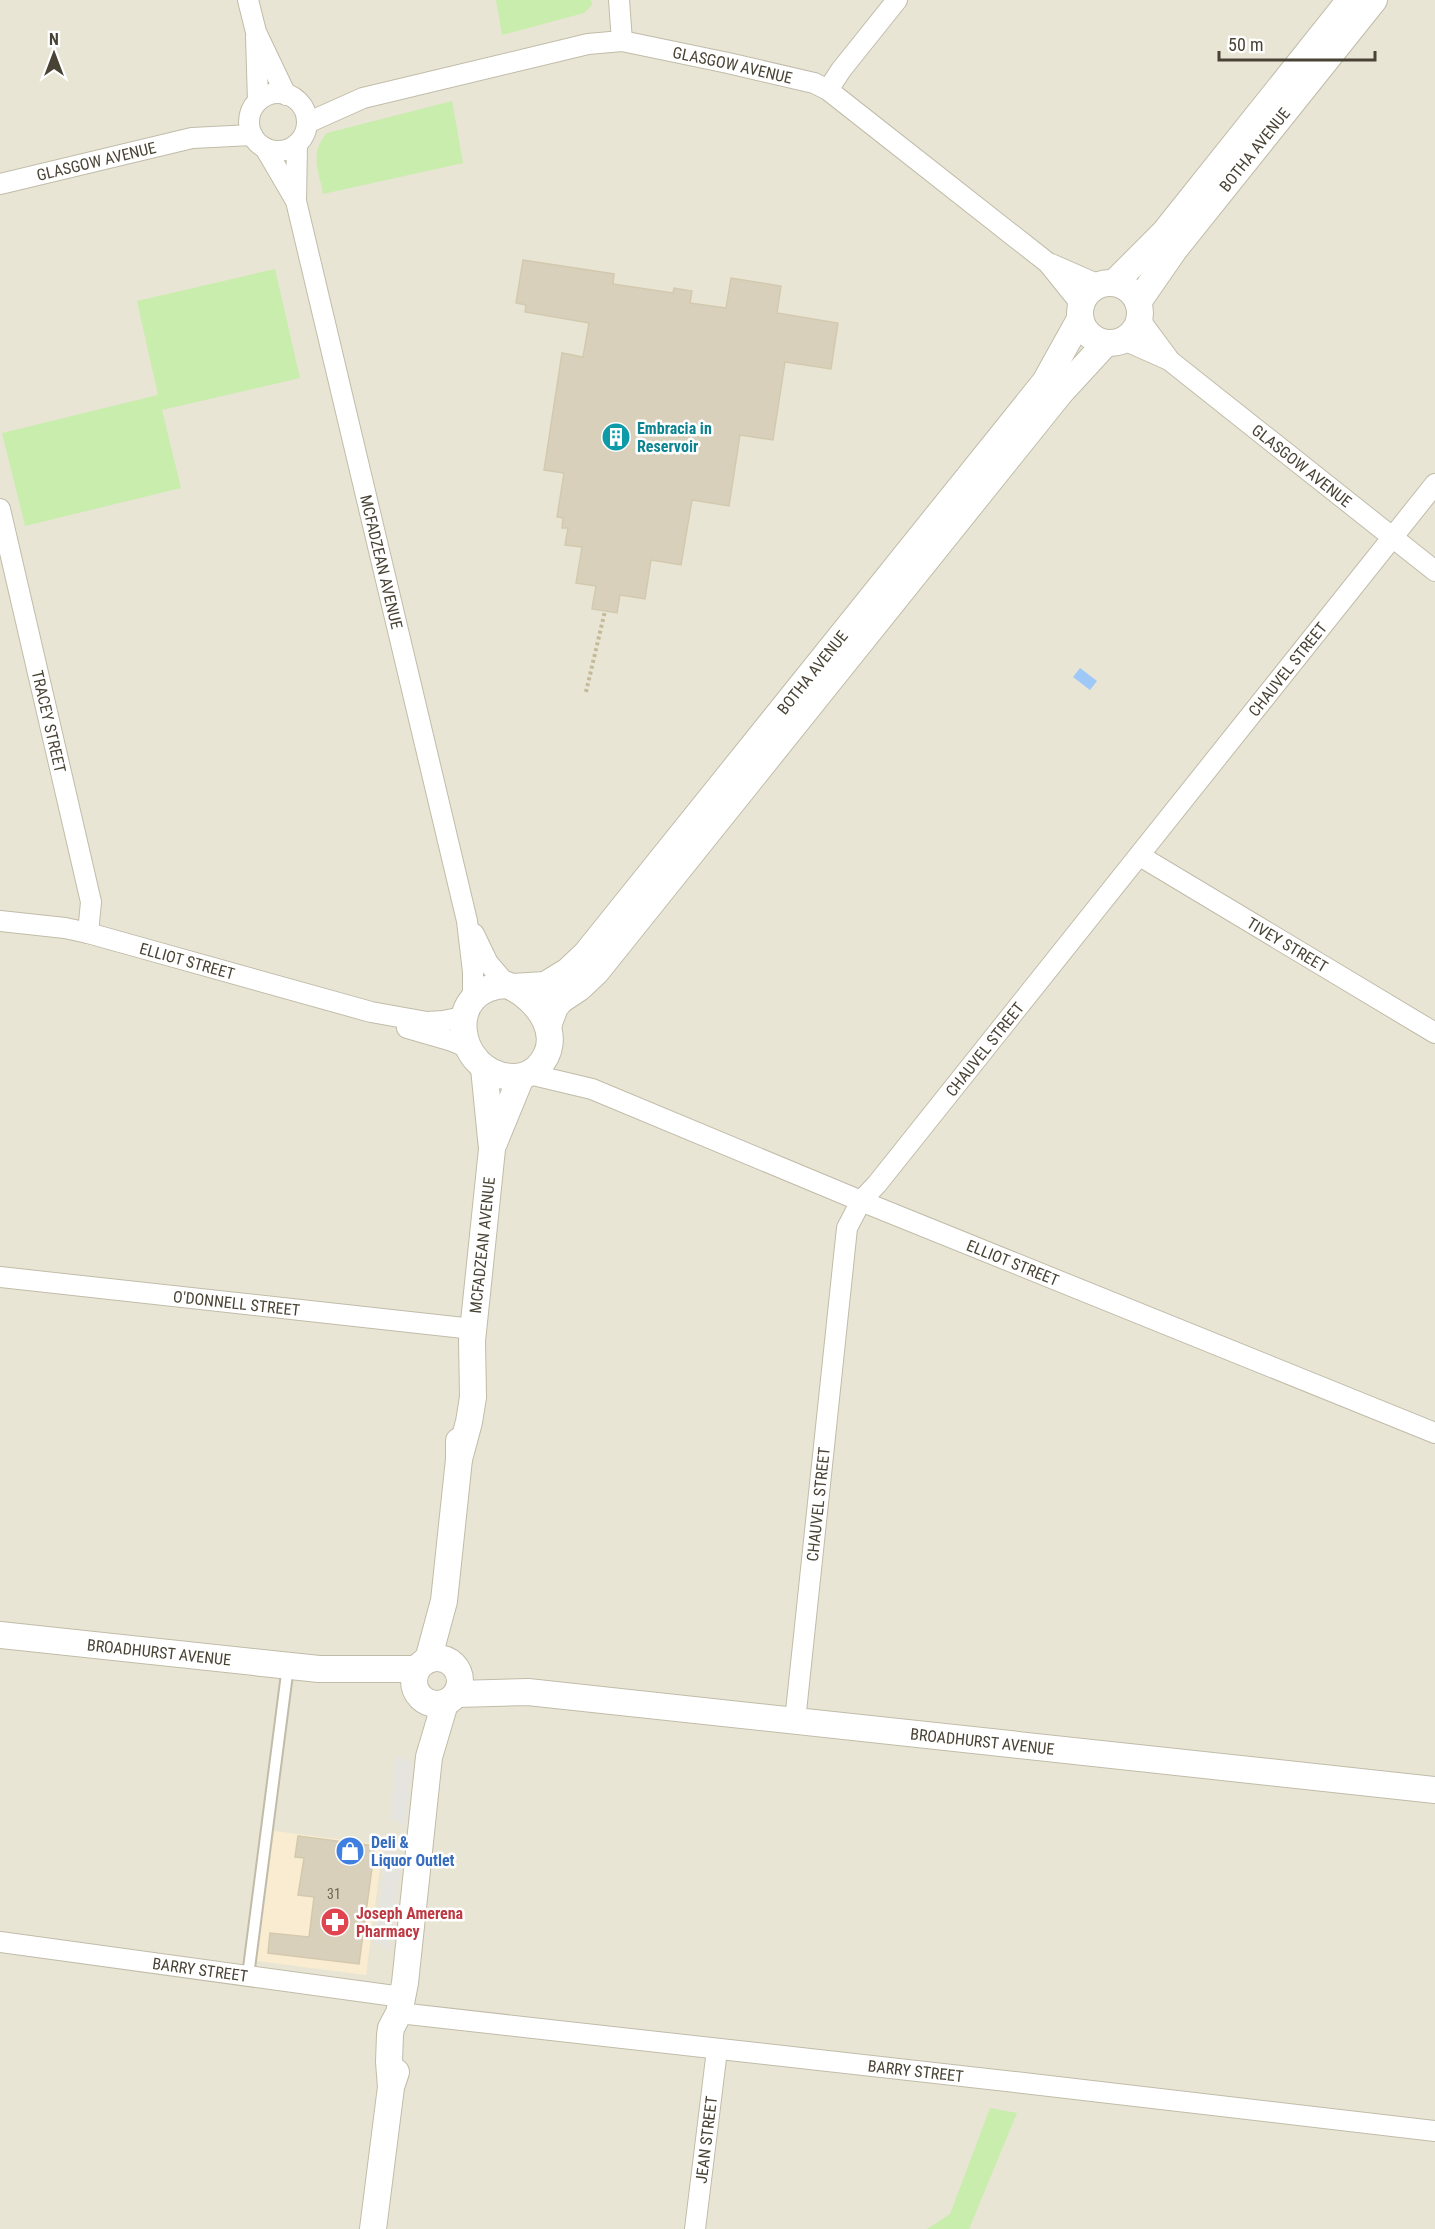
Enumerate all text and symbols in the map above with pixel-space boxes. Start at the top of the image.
north arrow [24,24,84,84]
scale bar [1219,24,1375,62]
text: N [49,30,59,49]
text: 50 m [1228,34,1263,55]
street label: GLASGOW AVENUE [671,43,794,88]
street label: BOTHA AVENUE [1216,104,1294,195]
street label: GLASGOW AVENUE [35,138,158,185]
place label: Embracia in Reservoir [637,419,712,456]
building icon: Embracia in Reservoir [600,421,632,453]
street label: GLASGOW AVENUE [1248,421,1355,511]
street label: MCFADZEAN AVENUE [356,493,406,631]
street label: CHAUVEL STREET [1245,619,1331,720]
street label: BOTHA AVENUE [773,627,852,718]
street label: TRACEY STREET [28,668,70,775]
street label: TIVEY STREET [1243,913,1331,976]
street label: ELLIOT STREET [138,939,237,983]
street label: CHAUVEL STREET [942,999,1028,1100]
street label: MCFADZEAN AVENUE [466,1176,499,1314]
street label: ELLIOT STREET [964,1236,1062,1290]
street label: O'DONNELL STREET [172,1287,301,1320]
street label: CHAUVEL STREET [803,1446,834,1562]
street label: BROADHURST AVENUE [86,1635,232,1670]
street label: BROADHURST AVENUE [909,1724,1055,1759]
place label: Deli & Liquor Outlet [371,1833,455,1870]
shop icon: Deli & Liquor Outlet [334,1835,366,1867]
house number: 31 [327,1886,341,1902]
place label: Joseph Amerena Pharmacy [356,1904,464,1941]
pharmacy icon: Joseph Amerena Pharmacy [319,1906,351,1938]
street label: BARRY STREET [151,1954,249,1986]
street label: BARRY STREET [867,2056,965,2086]
street label: JEAN STREET [692,2095,721,2185]

